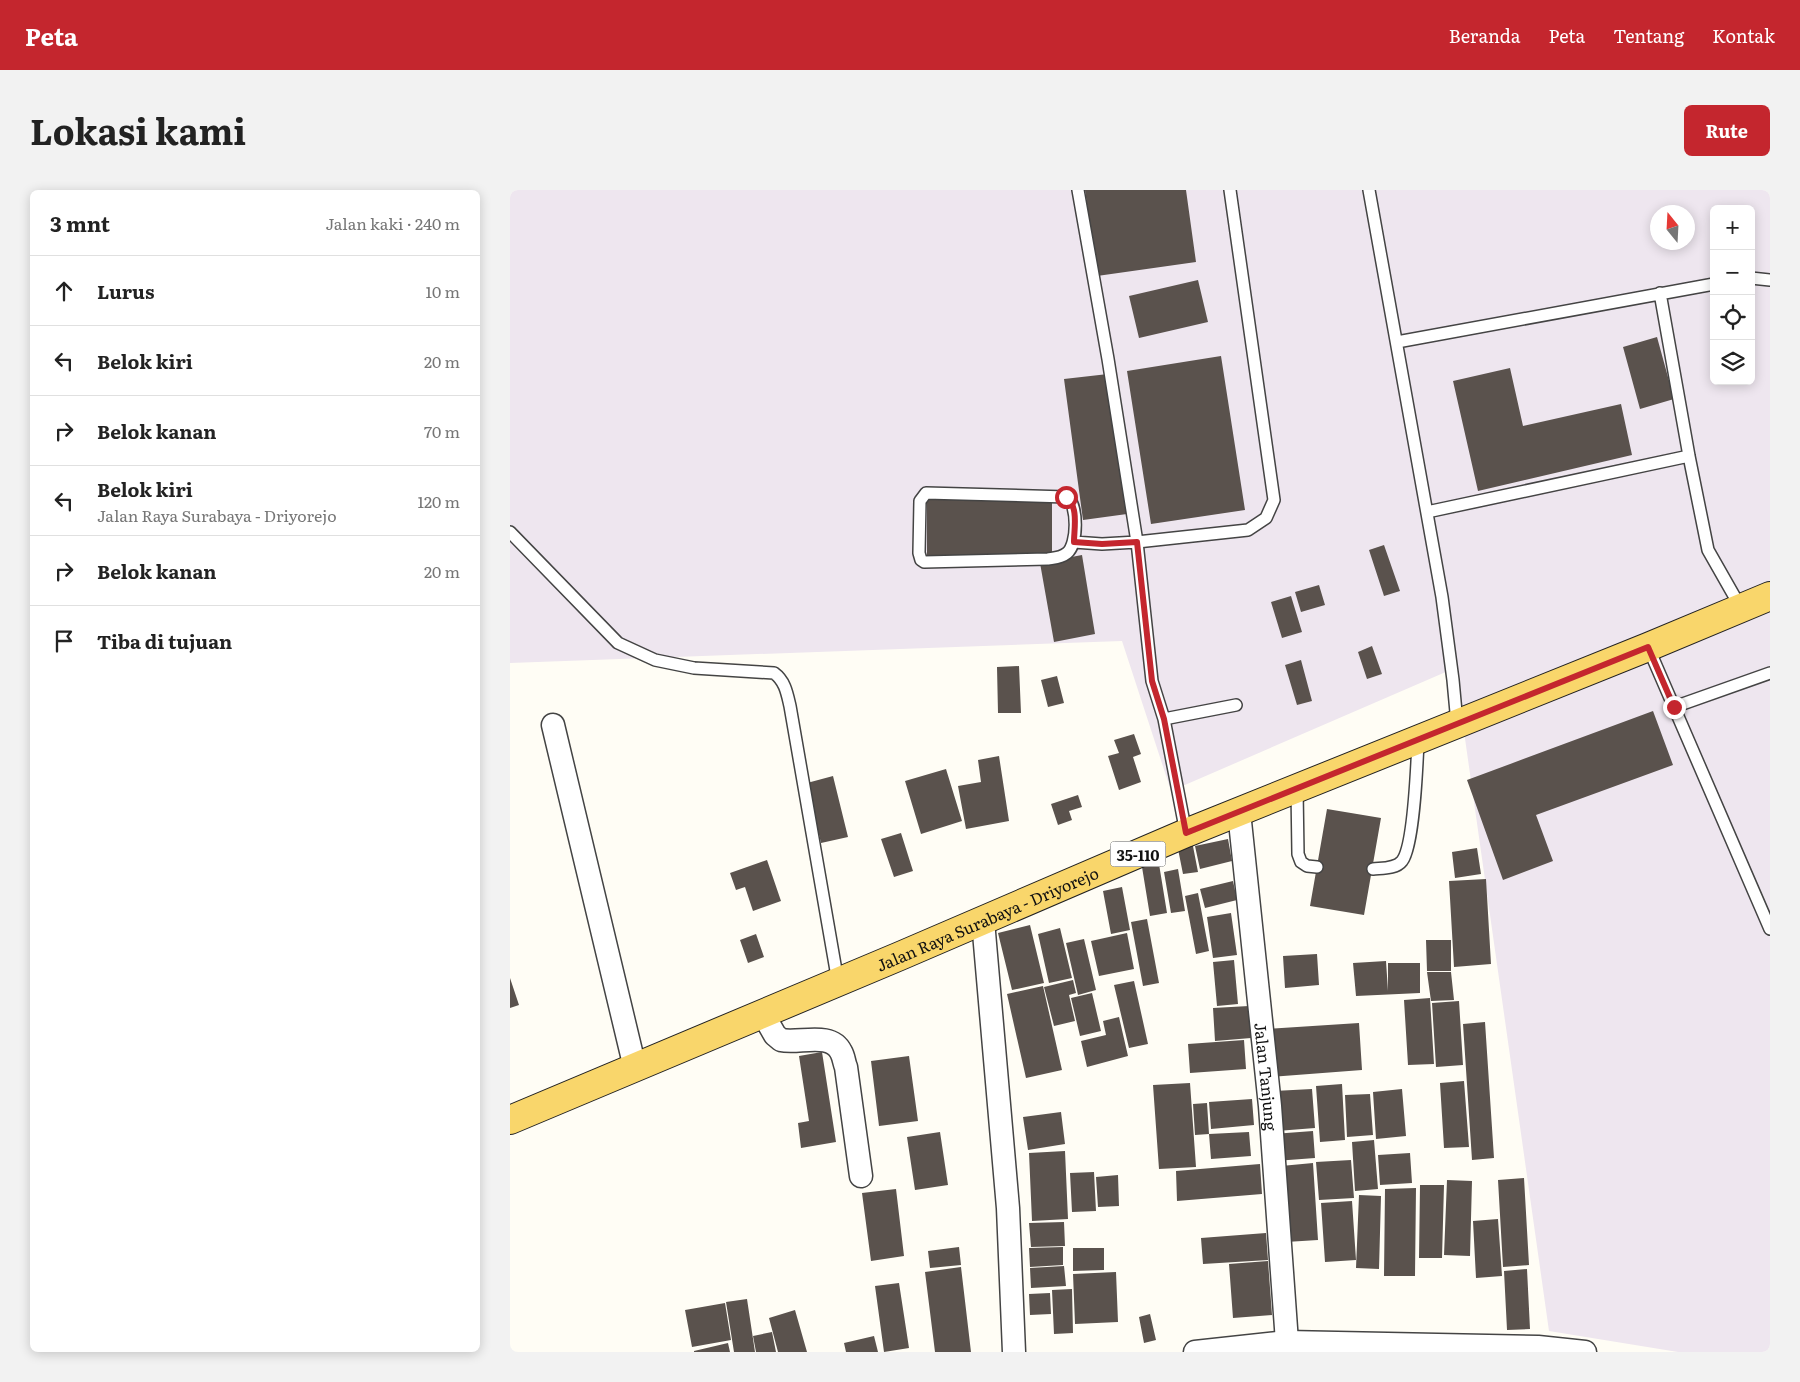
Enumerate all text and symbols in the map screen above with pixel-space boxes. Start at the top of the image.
text: Peta [25,18,78,53]
text: Beranda [1449,22,1520,49]
text: Peta [1548,22,1585,49]
text: Tentang [1613,22,1684,49]
text: Kontak [1712,22,1775,49]
text: Lokasi kami [30,104,246,156]
button: Rute [1684,105,1770,156]
north arrow [1650,205,1695,250]
map controls [1710,205,1755,385]
button: + [1710,205,1755,250]
text: 3 mnt [50,207,110,238]
text: Jalan kaki · 240 m [325,211,460,235]
button: − [1710,250,1755,295]
icon: ahead [50,277,78,305]
text: Lurus [97,277,154,305]
text: 10 m [426,279,460,303]
button: locate [1710,295,1755,340]
button: layers [1710,340,1755,385]
icon: left [50,347,78,375]
text: Belok kiri [97,347,193,375]
text: 20 m [424,349,460,373]
icon: right [50,417,78,445]
text: Belok kanan [97,417,216,445]
text: 70 m [424,419,460,443]
text: Belok kiri [97,475,193,503]
route start [1055,486,1078,509]
icon: left [50,487,78,515]
text: 120 m [417,489,460,513]
text: Jalan Raya Surabaya - Driyorejo [97,503,337,527]
icon: right [50,557,78,585]
text: Belok kanan [97,557,216,585]
text: 20 m [424,559,460,583]
icon: arrive [50,627,78,655]
text: Tiba di tujuan [97,627,232,655]
route end [1663,696,1686,719]
road number: 35-110 [1110,842,1166,866]
street label: Jalan Raya Surabaya - Driyorejo [872,860,1102,977]
street label: Jalan Tanjung [1249,1021,1284,1132]

